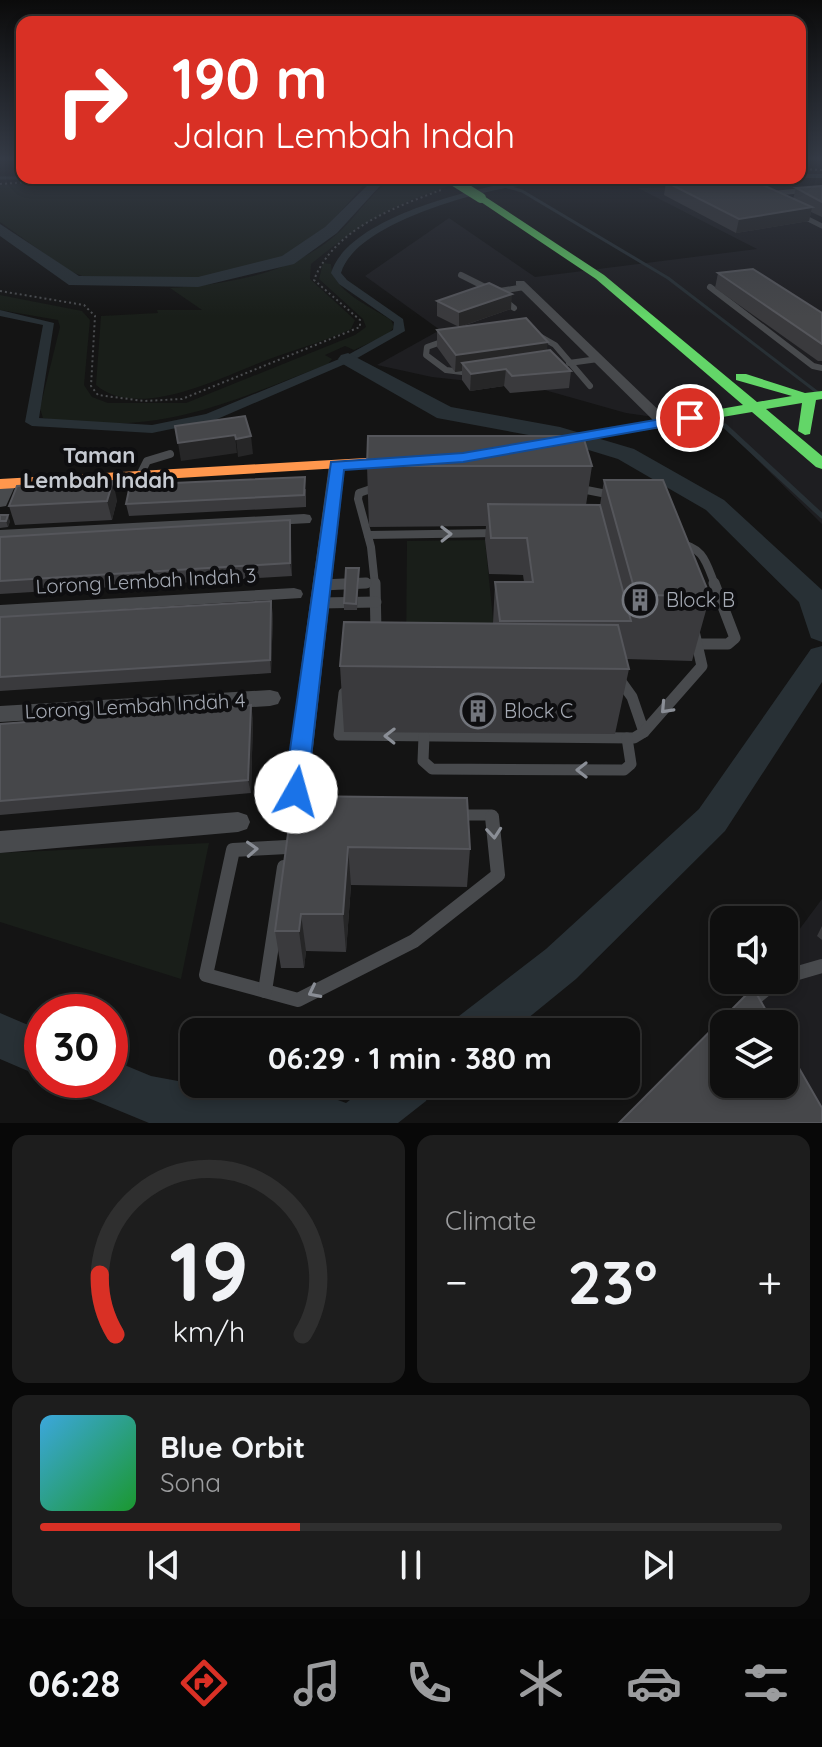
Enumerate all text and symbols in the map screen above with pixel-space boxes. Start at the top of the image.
text: 190 m [172,43,327,113]
icon: right [40,48,144,152]
text: Jalan Lembah Indah [172,112,515,157]
pin [656,384,724,452]
icon: arrive [668,396,712,440]
district label: Taman Lembah Indah [23,441,175,494]
one-way arrow [440,525,453,543]
street label: Lorong Lembah Indah 3 [35,562,257,599]
building icon: Block B [621,581,659,619]
place label: Block B [666,587,735,612]
street label: Lorong Lembah Indah 4 [24,687,246,724]
building icon: Block C [459,692,497,730]
place label: Block C [504,698,573,723]
one-way arrow [661,699,676,713]
one-way arrow [383,727,396,745]
position arrow [254,750,338,834]
one-way arrow [575,761,588,779]
one-way arrow [485,827,502,840]
one-way arrow [246,841,259,858]
map controls [710,906,798,1098]
button: sound [710,906,798,994]
one-way arrow [308,982,323,997]
speed limit sign: 30 [24,994,128,1098]
button: layers [710,1010,798,1098]
text: 06:29 · 1 min · 380 m [268,1039,552,1077]
text: Climate [445,1204,536,1237]
text: 19 [169,1218,248,1322]
text: 23° [568,1244,658,1319]
text: − [445,1254,468,1309]
text: + [757,1254,782,1309]
text: km/h [172,1313,245,1349]
text: Blue Orbit [160,1428,305,1466]
text: Sona [160,1466,221,1499]
icon: previous [142,1543,186,1587]
icon: pause [389,1543,433,1587]
icon: next [636,1543,680,1587]
icon: directions [176,1655,232,1711]
icon: music [289,1655,345,1711]
icon: phone [401,1655,457,1711]
icon: climate [513,1655,569,1711]
icon: car [626,1655,682,1711]
icon: filters [738,1655,794,1711]
text: 06:28 [28,1661,120,1706]

